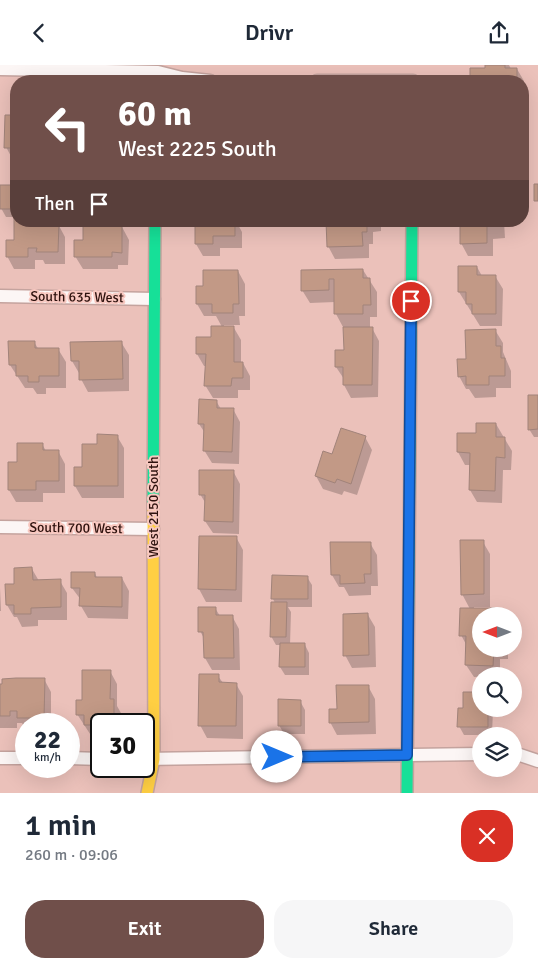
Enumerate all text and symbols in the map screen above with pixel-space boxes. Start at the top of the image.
icon: back [25,19,53,47]
text: Drivr [245,19,293,46]
icon: share [485,19,513,47]
text: 60 m [118,92,192,135]
icon: left [35,95,100,160]
text: West 2225 South [118,135,277,162]
icon: arrive [85,190,113,218]
text: Then [35,192,75,216]
pin [390,280,432,322]
icon: arrive [397,287,425,315]
street label: South 635 West [30,288,124,306]
street label: West 2150 South [145,456,162,558]
street label: South 700 West [29,519,123,537]
north arrow [472,607,522,657]
map controls [472,607,522,777]
button: search [472,667,522,717]
speed limit sign: 30 [90,713,155,778]
text: 22 [34,724,61,755]
button: layers [472,727,522,777]
position arrow [250,730,302,782]
text: km/h [34,750,61,765]
text: 1 min [25,807,97,844]
button: close [461,810,513,862]
text: 260 m · 09:06 [25,845,118,865]
button: Exit [25,900,264,958]
button: Share [274,900,513,958]

